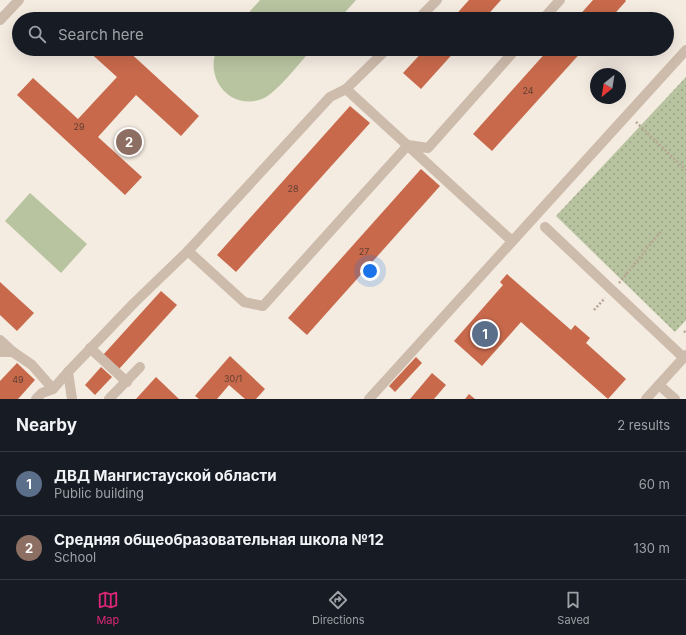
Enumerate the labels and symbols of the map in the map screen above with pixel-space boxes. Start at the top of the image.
north arrow [590,68,626,104]
house number: 24 [522,85,534,96]
house number: 29 [73,121,85,132]
pin: 2 [116,127,142,157]
house number: 28 [287,183,299,194]
house number: 27 [359,246,369,257]
your location [360,261,380,281]
pin: 1 [472,319,498,349]
house number: 30/1 [224,373,242,384]
house number: 49 [12,374,24,385]

